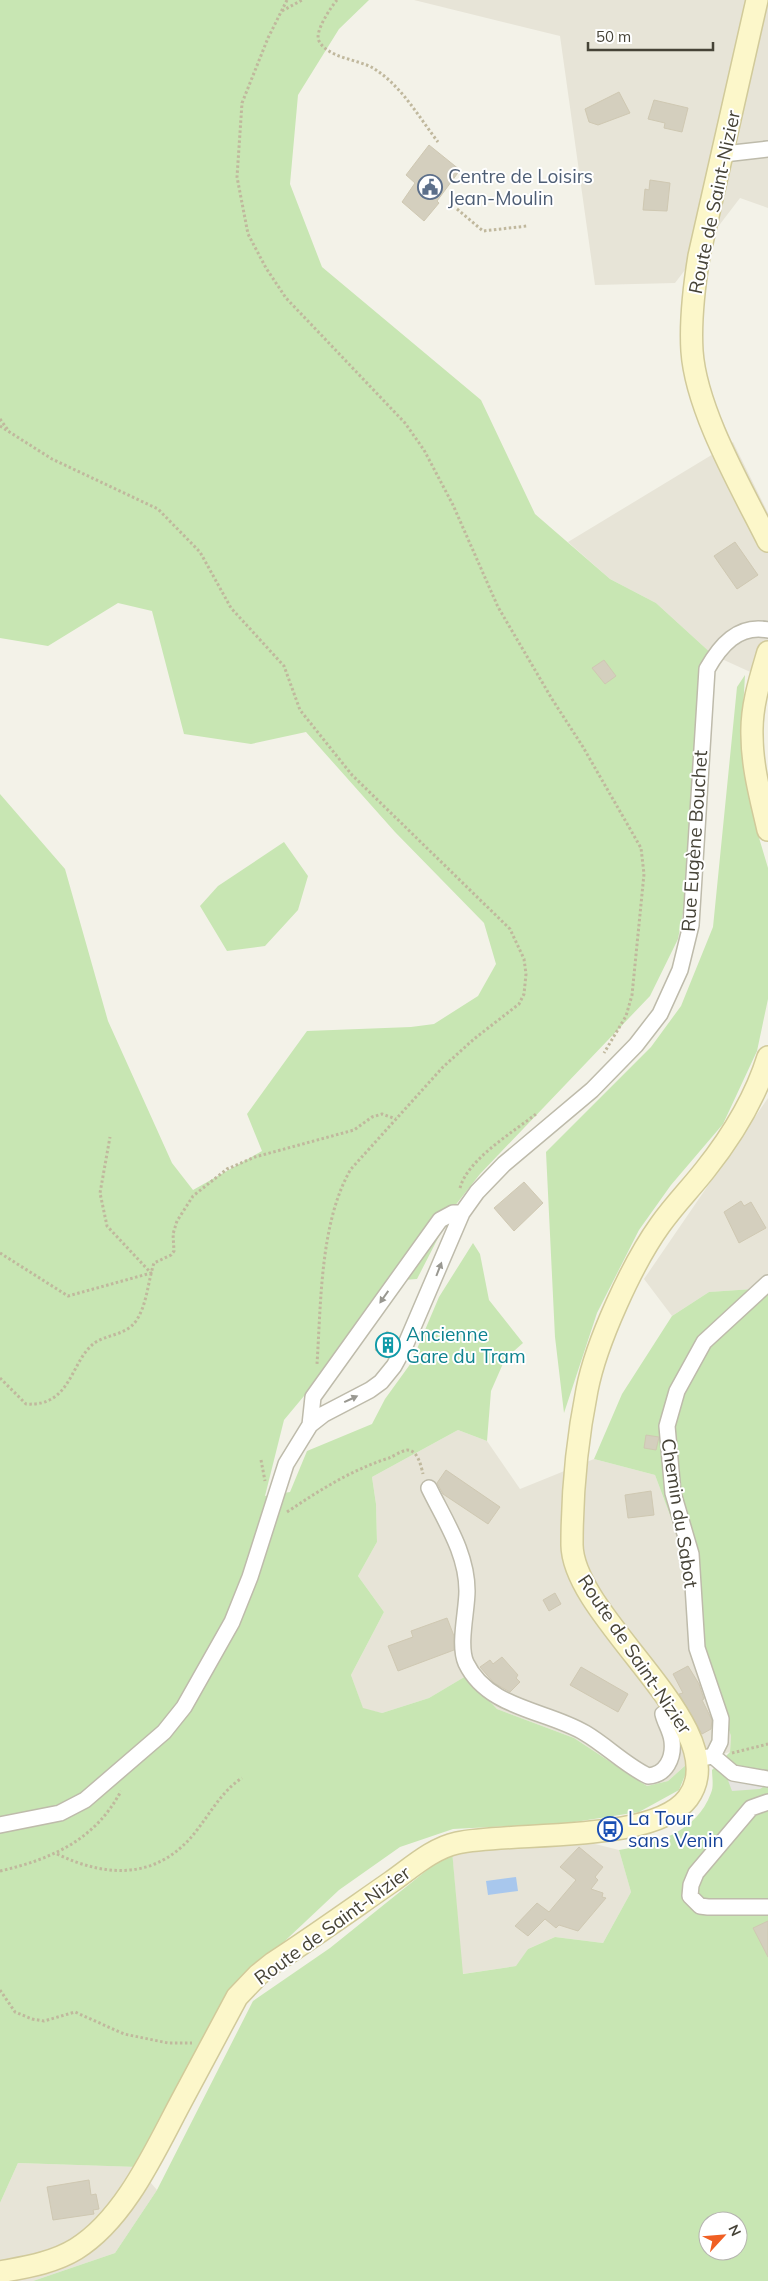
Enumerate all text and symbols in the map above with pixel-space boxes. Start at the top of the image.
scale bar [588,20,713,52]
text: 50 m [596,27,631,46]
street label: Route de Saint-Nizier [683,108,745,296]
place label: Centre de Loisirs Jean-Moulin [448,164,593,210]
public building icon: Centre de Loisirs Jean-Moulin [417,174,443,200]
street label: Rue Eugène Bouchet [676,749,712,933]
one-way arrow [436,1262,443,1277]
one-way arrow [379,1290,389,1303]
place label: Ancienne Gare du Tram [406,1322,526,1368]
building icon: Ancienne Gare du Tram [375,1332,401,1358]
one-way arrow [343,1395,358,1404]
street label: Chemin du Sabot [656,1436,704,1590]
street label: Route de Saint-Nizier [573,1570,697,1738]
place label: La Tour sans Venin [628,1806,724,1852]
bus stop icon: La Tour sans Venin [597,1816,623,1842]
street label: Route de Saint-Nizier [249,1860,415,1990]
north arrow [698,2211,748,2261]
text: N [724,2222,745,2239]

